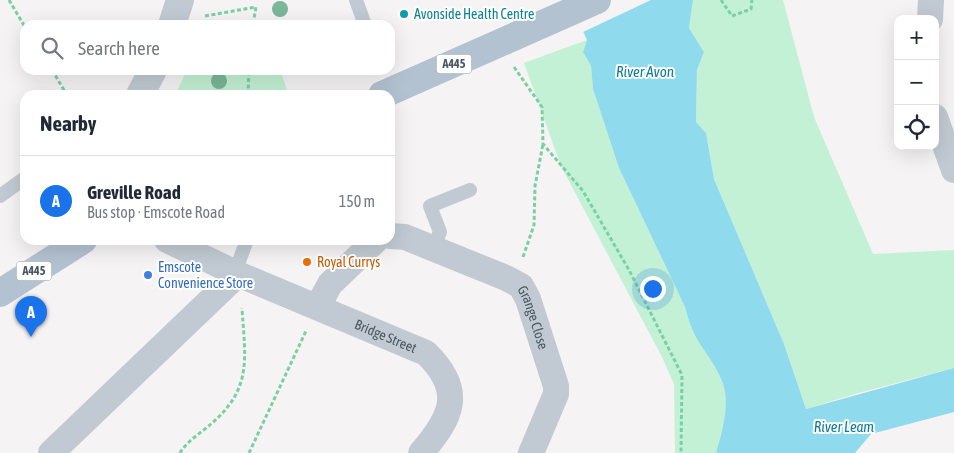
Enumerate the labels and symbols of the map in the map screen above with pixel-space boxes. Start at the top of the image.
place label: Avonside Health Centre [414,6,534,22]
marker: Avonside Health Centre [398,8,410,20]
road number: A445 [436,54,472,74]
water label: River Avon [616,63,674,80]
place label: Royal Currys [317,254,380,270]
marker: Royal Currys [301,256,313,268]
place label: Emscote Convenience Store [158,259,253,291]
road number: A445 [16,262,52,280]
marker: Emscote Convenience Store [142,269,154,281]
your location [640,276,666,302]
street label: Grange Close [514,283,552,351]
pin: A [15,296,47,337]
street label: Bridge Street [352,316,419,356]
water label: River Leam [814,418,874,435]

